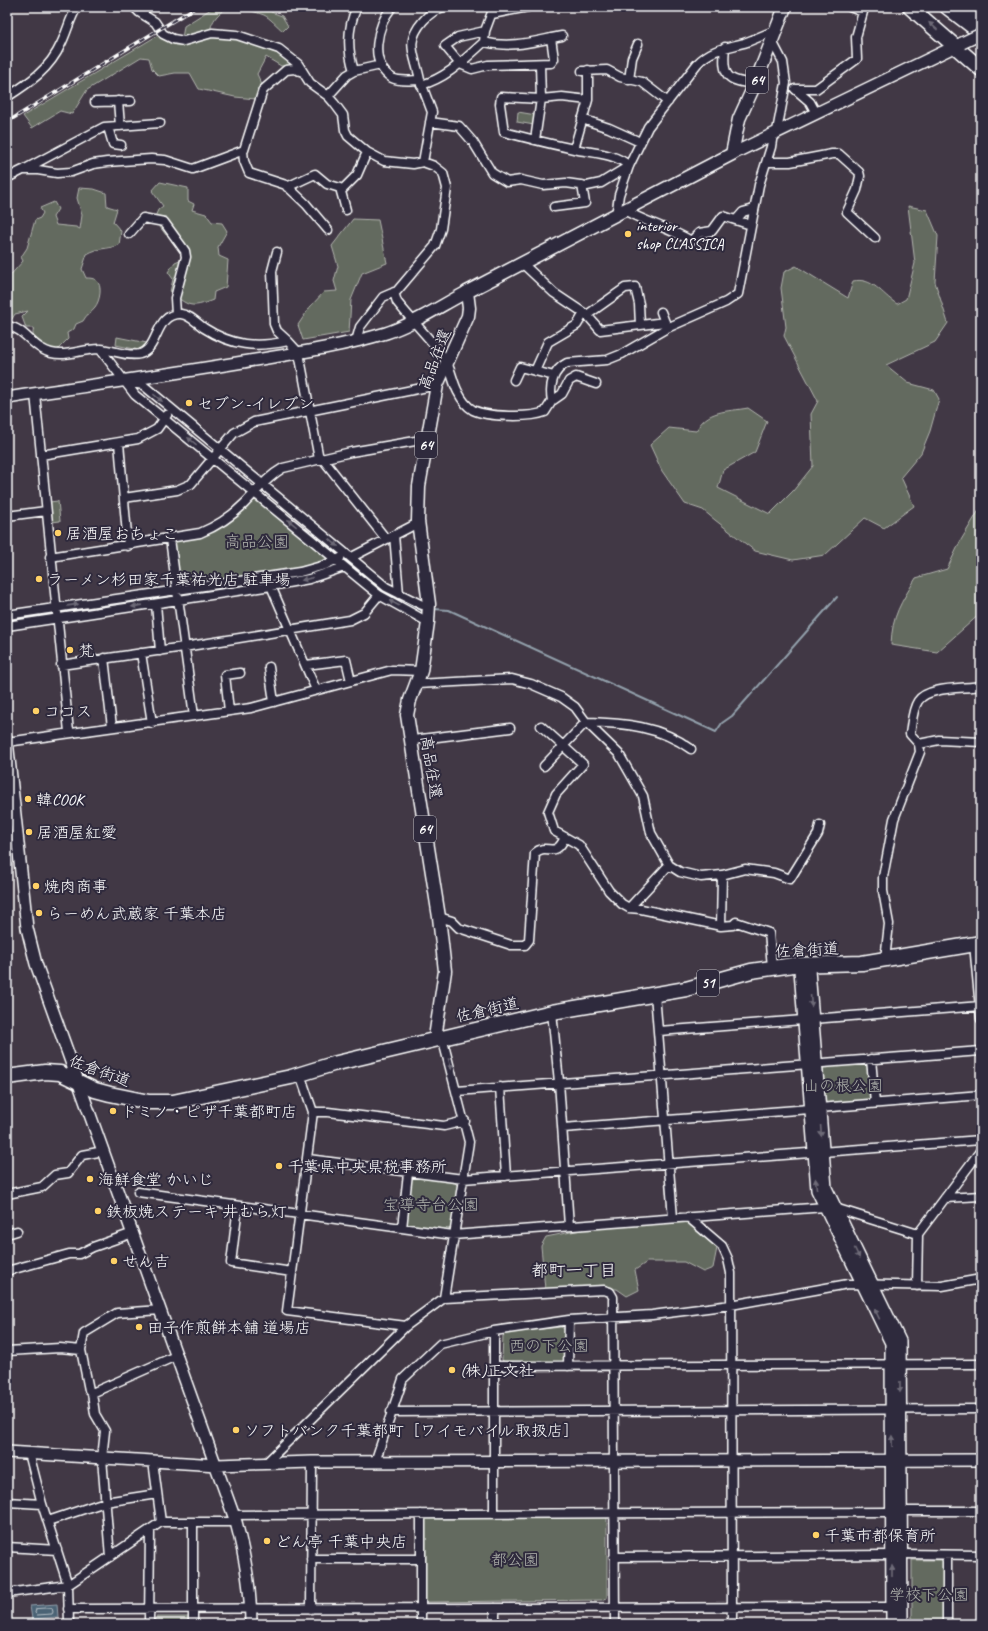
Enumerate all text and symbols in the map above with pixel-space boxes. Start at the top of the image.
one-way arrow [928,22,938,31]
road number: 64 [746,67,768,93]
place label: interior shop CLASSICA [636,216,725,254]
marker: interior shop CLASSICA [623,229,633,239]
street label: 高品往還 [414,326,456,393]
one-way arrow [153,394,164,402]
place label: セブン-イレブン [197,394,314,414]
marker: セブン-イレブン [184,398,194,408]
road number: 64 [415,432,437,458]
one-way arrow [186,436,197,445]
one-way arrow [287,519,298,527]
place label: 居酒屋おちょこ [66,524,178,544]
marker: 居酒屋おちょこ [53,528,63,538]
park label: 高品公園 [225,532,289,552]
one-way arrow [329,538,340,547]
place label: ラーメン杉田家千葉祐光店 駐車場 [47,570,291,590]
marker: ラーメン杉田家千葉祐光店 駐車場 [34,574,44,584]
one-way arrow [301,577,313,583]
one-way arrow [388,600,400,607]
one-way arrow [67,602,79,608]
one-way arrow [131,603,143,609]
place label: 梵 [78,641,94,661]
marker: 梵 [65,645,75,655]
place label: ココス [44,702,92,722]
marker: ココス [31,706,41,716]
street label: 高品往還 [416,734,446,800]
place label: 韓COOK [36,790,86,810]
marker: 韓COOK [23,794,33,804]
road number: 64 [414,816,436,842]
place label: 居酒屋紅愛 [37,823,117,843]
marker: 居酒屋紅愛 [24,827,34,837]
place label: 焼肉商事 [44,877,108,897]
marker: 焼肉商事 [31,881,41,891]
place label: らーめん武蔵家 千葉本店 [47,904,227,924]
marker: らーめん武蔵家 千葉本店 [34,908,44,918]
street label: 佐倉街道 [775,938,840,962]
road number: 51 [697,970,719,996]
street label: 佐倉街道 [454,993,521,1027]
one-way arrow [808,995,814,1007]
street label: 佐倉街道 [66,1051,133,1091]
one-way arrow [447,1058,453,1070]
park label: 山の根公園 [803,1076,883,1096]
place label: ドミノ・ピザ千葉都町店 [121,1102,297,1122]
marker: ドミノ・ピザ千葉都町店 [108,1106,118,1116]
one-way arrow [818,1125,825,1137]
place label: 千葉県中央県税事務所 [287,1157,447,1177]
marker: 千葉県中央県税事務所 [274,1161,284,1171]
place label: 海鮮食堂 かいじ [98,1170,214,1190]
marker: 海鮮食堂 かいじ [85,1174,95,1184]
one-way arrow [813,1178,820,1190]
park label: 宝導寺台公園 [383,1195,479,1215]
place label: 鉄板焼ステーキ 井むら灯 [106,1202,287,1222]
marker: 鉄板焼ステーキ 井むら灯 [93,1206,103,1216]
one-way arrow [854,1247,860,1259]
place label: せん吉 [122,1252,170,1272]
marker: せん吉 [109,1256,119,1266]
district label: 都町一丁目 [532,1260,617,1281]
one-way arrow [874,1309,880,1320]
place label: 田子作煎餅本舗 道場店 [147,1318,311,1338]
marker: 田子作煎餅本舗 道場店 [134,1322,144,1332]
park label: 西の下公園 [509,1336,589,1356]
place label: (株)正文社 [460,1361,535,1381]
marker: (株)正文社 [447,1365,457,1375]
one-way arrow [897,1381,903,1394]
place label: ソフトバンク千葉都町［ワイモバイル取扱店］ [244,1421,579,1441]
marker: ソフトバンク千葉都町［ワイモバイル取扱店］ [231,1425,241,1435]
one-way arrow [889,1434,895,1447]
place label: 千葉市都保育所 [824,1526,936,1546]
marker: 千葉市都保育所 [811,1530,821,1540]
place label: どん亭 千葉中央店 [275,1532,407,1552]
marker: どん亭 千葉中央店 [262,1536,272,1546]
park label: 都公園 [491,1550,539,1570]
one-way arrow [889,1564,895,1577]
park label: 学校下公園 [889,1585,969,1605]

